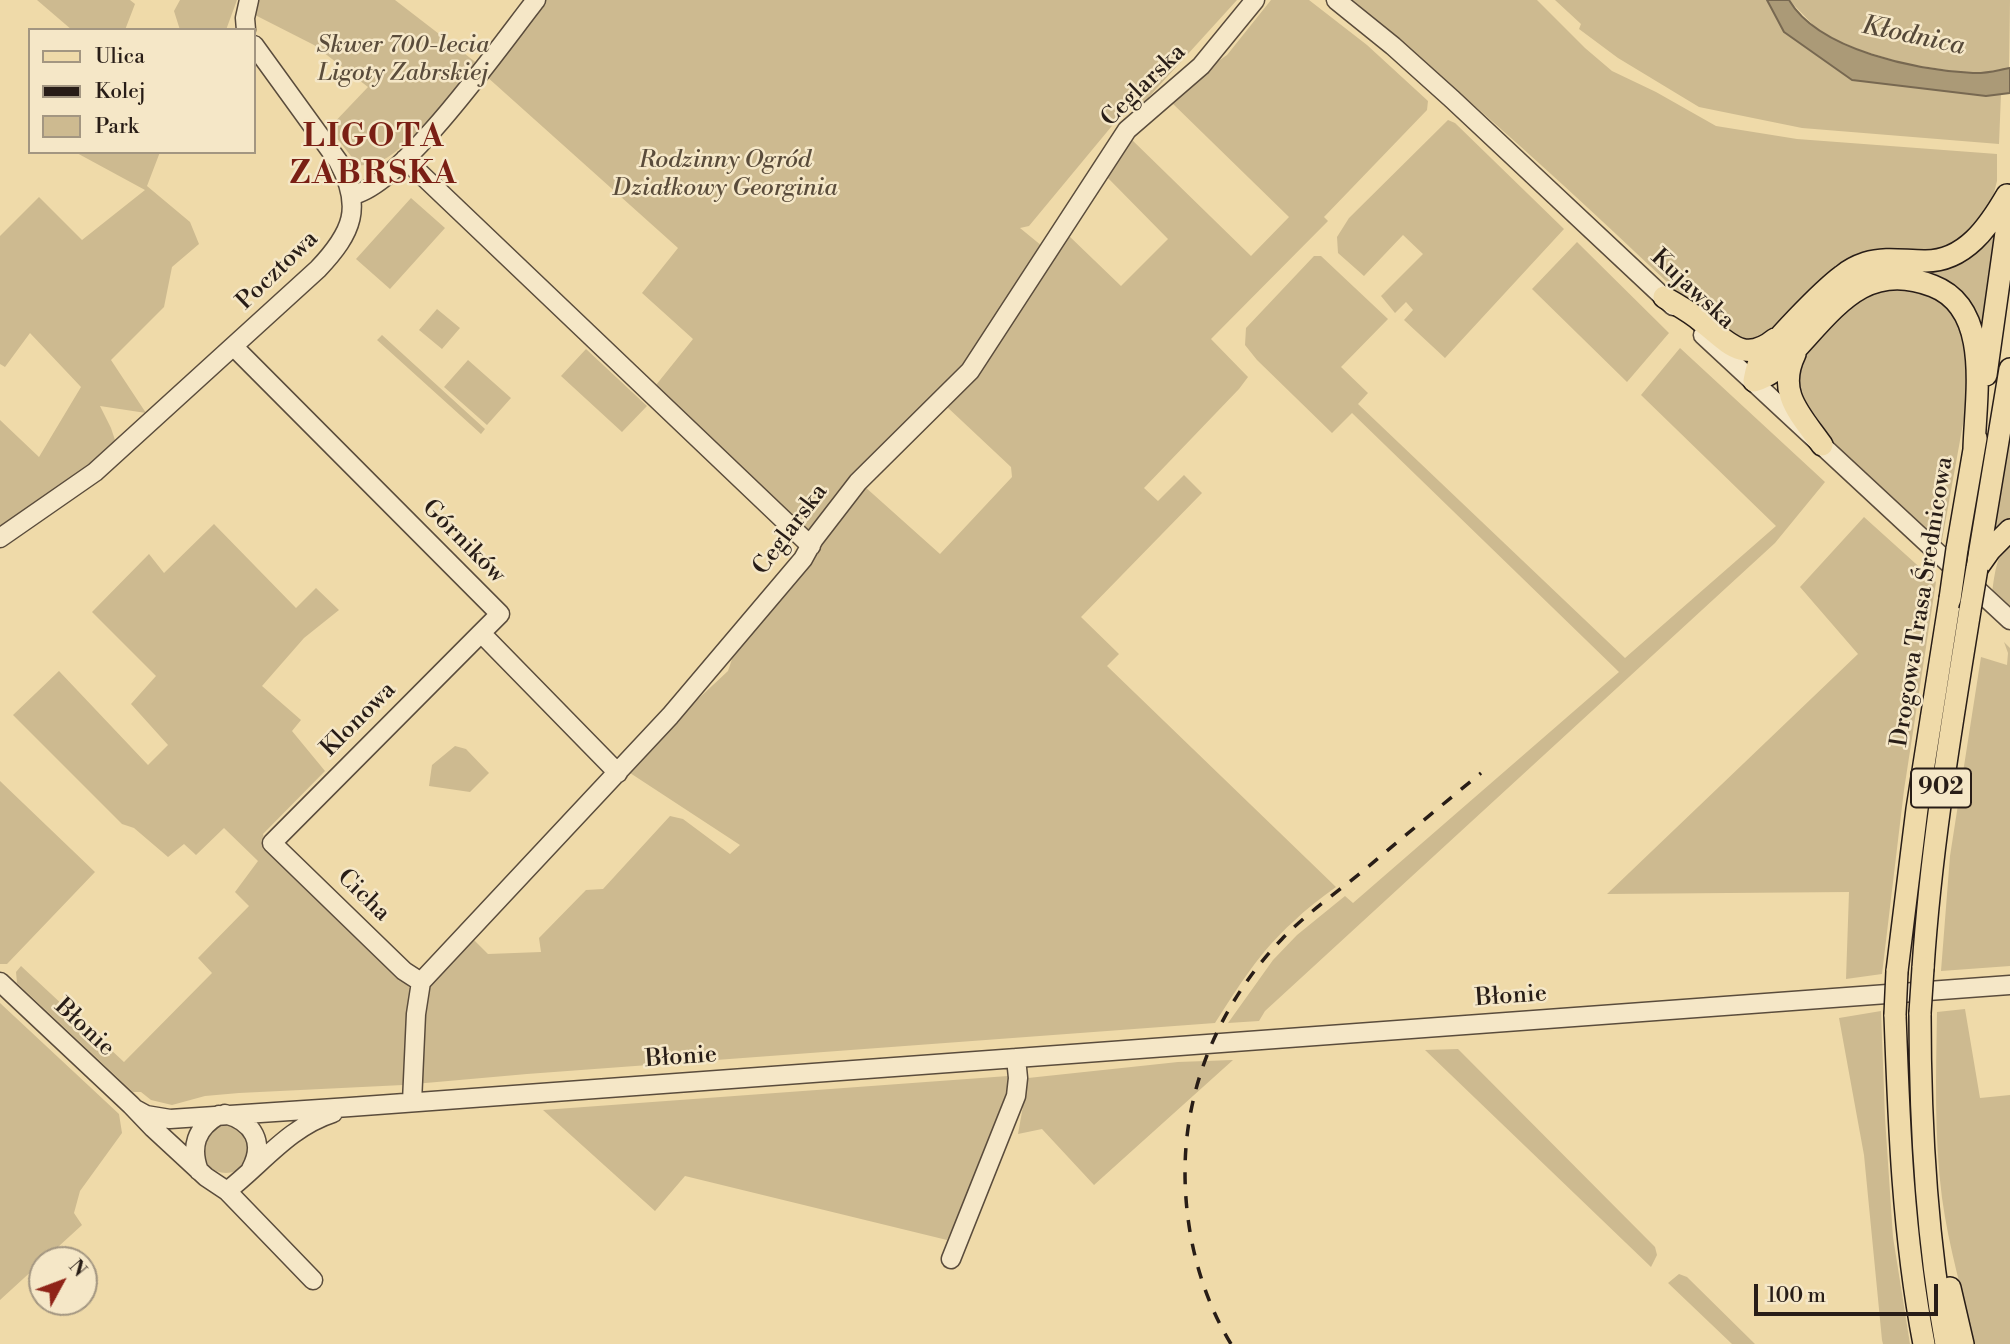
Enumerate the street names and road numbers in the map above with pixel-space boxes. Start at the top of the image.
street label: Ceglarska [1096,39,1192,133]
street label: Pocztowa [231,225,325,317]
street label: Kujawska [1644,244,1740,336]
street label: Drogowa Trasa Średnicowa [1886,455,1960,749]
street label: Ceglarska [747,479,835,581]
street label: Górników [415,494,511,590]
street label: Klonowa [315,676,403,764]
road number: 902 [1911,768,1971,808]
street label: Cicha [330,864,396,928]
street label: Błonie [1474,980,1548,1014]
street label: Błonie [48,993,120,1063]
street label: Błonie [644,1041,718,1075]

